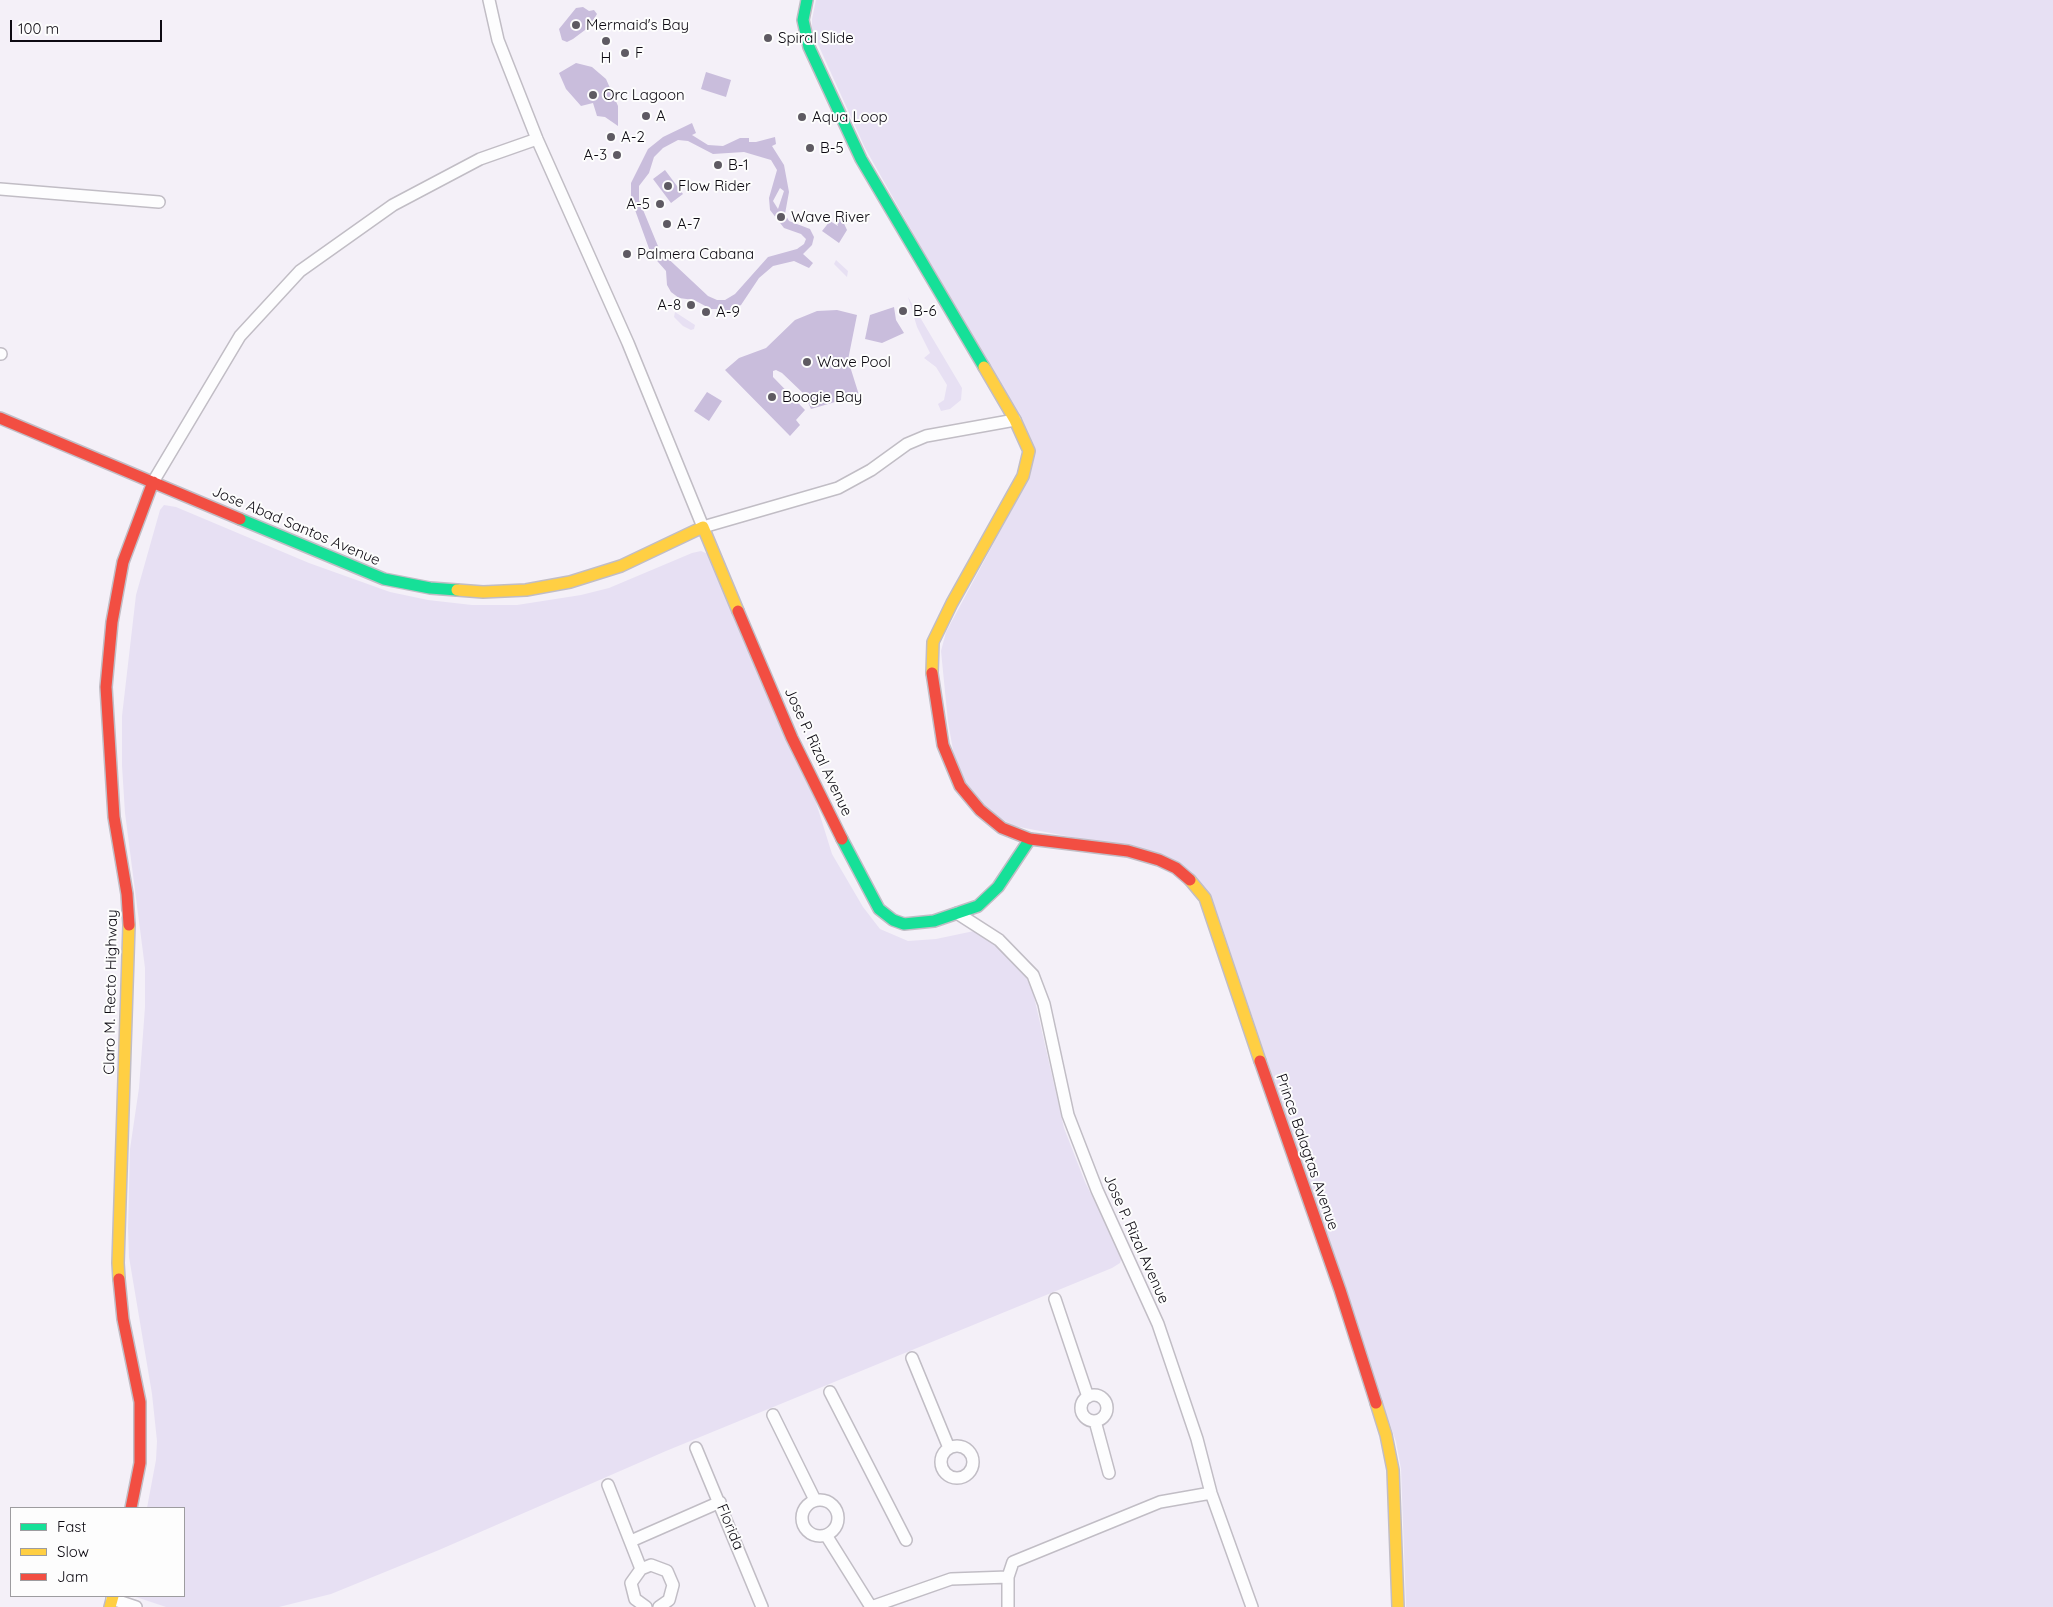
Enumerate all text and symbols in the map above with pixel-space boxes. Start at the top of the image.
scale bar [12,10,165,42]
place label: Mermaid's Bay [586,16,689,34]
text: 100 m [18,19,59,38]
marker: Mermaid's Bay [570,19,582,31]
place label: Spiral Slide [778,29,854,47]
marker: Spiral Slide [762,32,774,44]
marker: H [600,35,612,47]
place label: F [635,44,643,62]
marker: F [619,47,631,59]
place label: H [601,49,611,67]
place label: Orc Lagoon [603,86,685,104]
marker: Orc Lagoon [587,89,599,101]
place label: A [656,107,666,125]
place label: Aqua Loop [812,108,888,126]
marker: A [640,110,652,122]
marker: Aqua Loop [796,111,808,123]
place label: A-2 [621,128,645,146]
marker: A-2 [605,131,617,143]
place label: B-5 [820,139,844,157]
marker: B-5 [804,142,816,154]
place label: A-3 [584,146,607,164]
marker: A-3 [611,149,623,161]
place label: B-1 [728,156,748,174]
marker: B-1 [712,159,724,171]
place label: Flow Rider [678,177,751,195]
marker: Flow Rider [662,180,674,192]
place label: A-5 [626,195,650,213]
marker: A-5 [654,198,666,210]
place label: Wave River [791,208,870,226]
marker: Wave River [775,211,787,223]
place label: A-7 [677,215,700,233]
marker: A-7 [661,218,673,230]
place label: Palmera Cabana [637,245,754,263]
marker: Palmera Cabana [621,248,633,260]
place label: A-8 [657,296,681,314]
marker: A-8 [685,299,697,311]
place label: B-6 [913,302,937,320]
place label: A-9 [716,303,740,321]
marker: B-6 [897,305,909,317]
marker: A-9 [700,306,712,318]
place label: Wave Pool [817,353,891,371]
marker: Wave Pool [801,356,813,368]
place label: Boogie Bay [782,388,862,406]
marker: Boogie Bay [766,391,778,403]
street label: Jose Abad Santos Avenue [209,482,383,570]
street label: Jose P. Rizal Avenue [780,685,856,819]
street label: Claro M. Recto Highway [101,909,121,1075]
street label: Prince Balagtas Avenue [1272,1071,1342,1233]
street label: Jose P. Rizal Avenue [1099,1171,1173,1307]
street label: Florida [713,1501,747,1553]
legend [10,1507,185,1597]
text: Fast [57,1517,86,1536]
text: Slow [57,1542,89,1561]
text: Jam [57,1567,88,1586]

